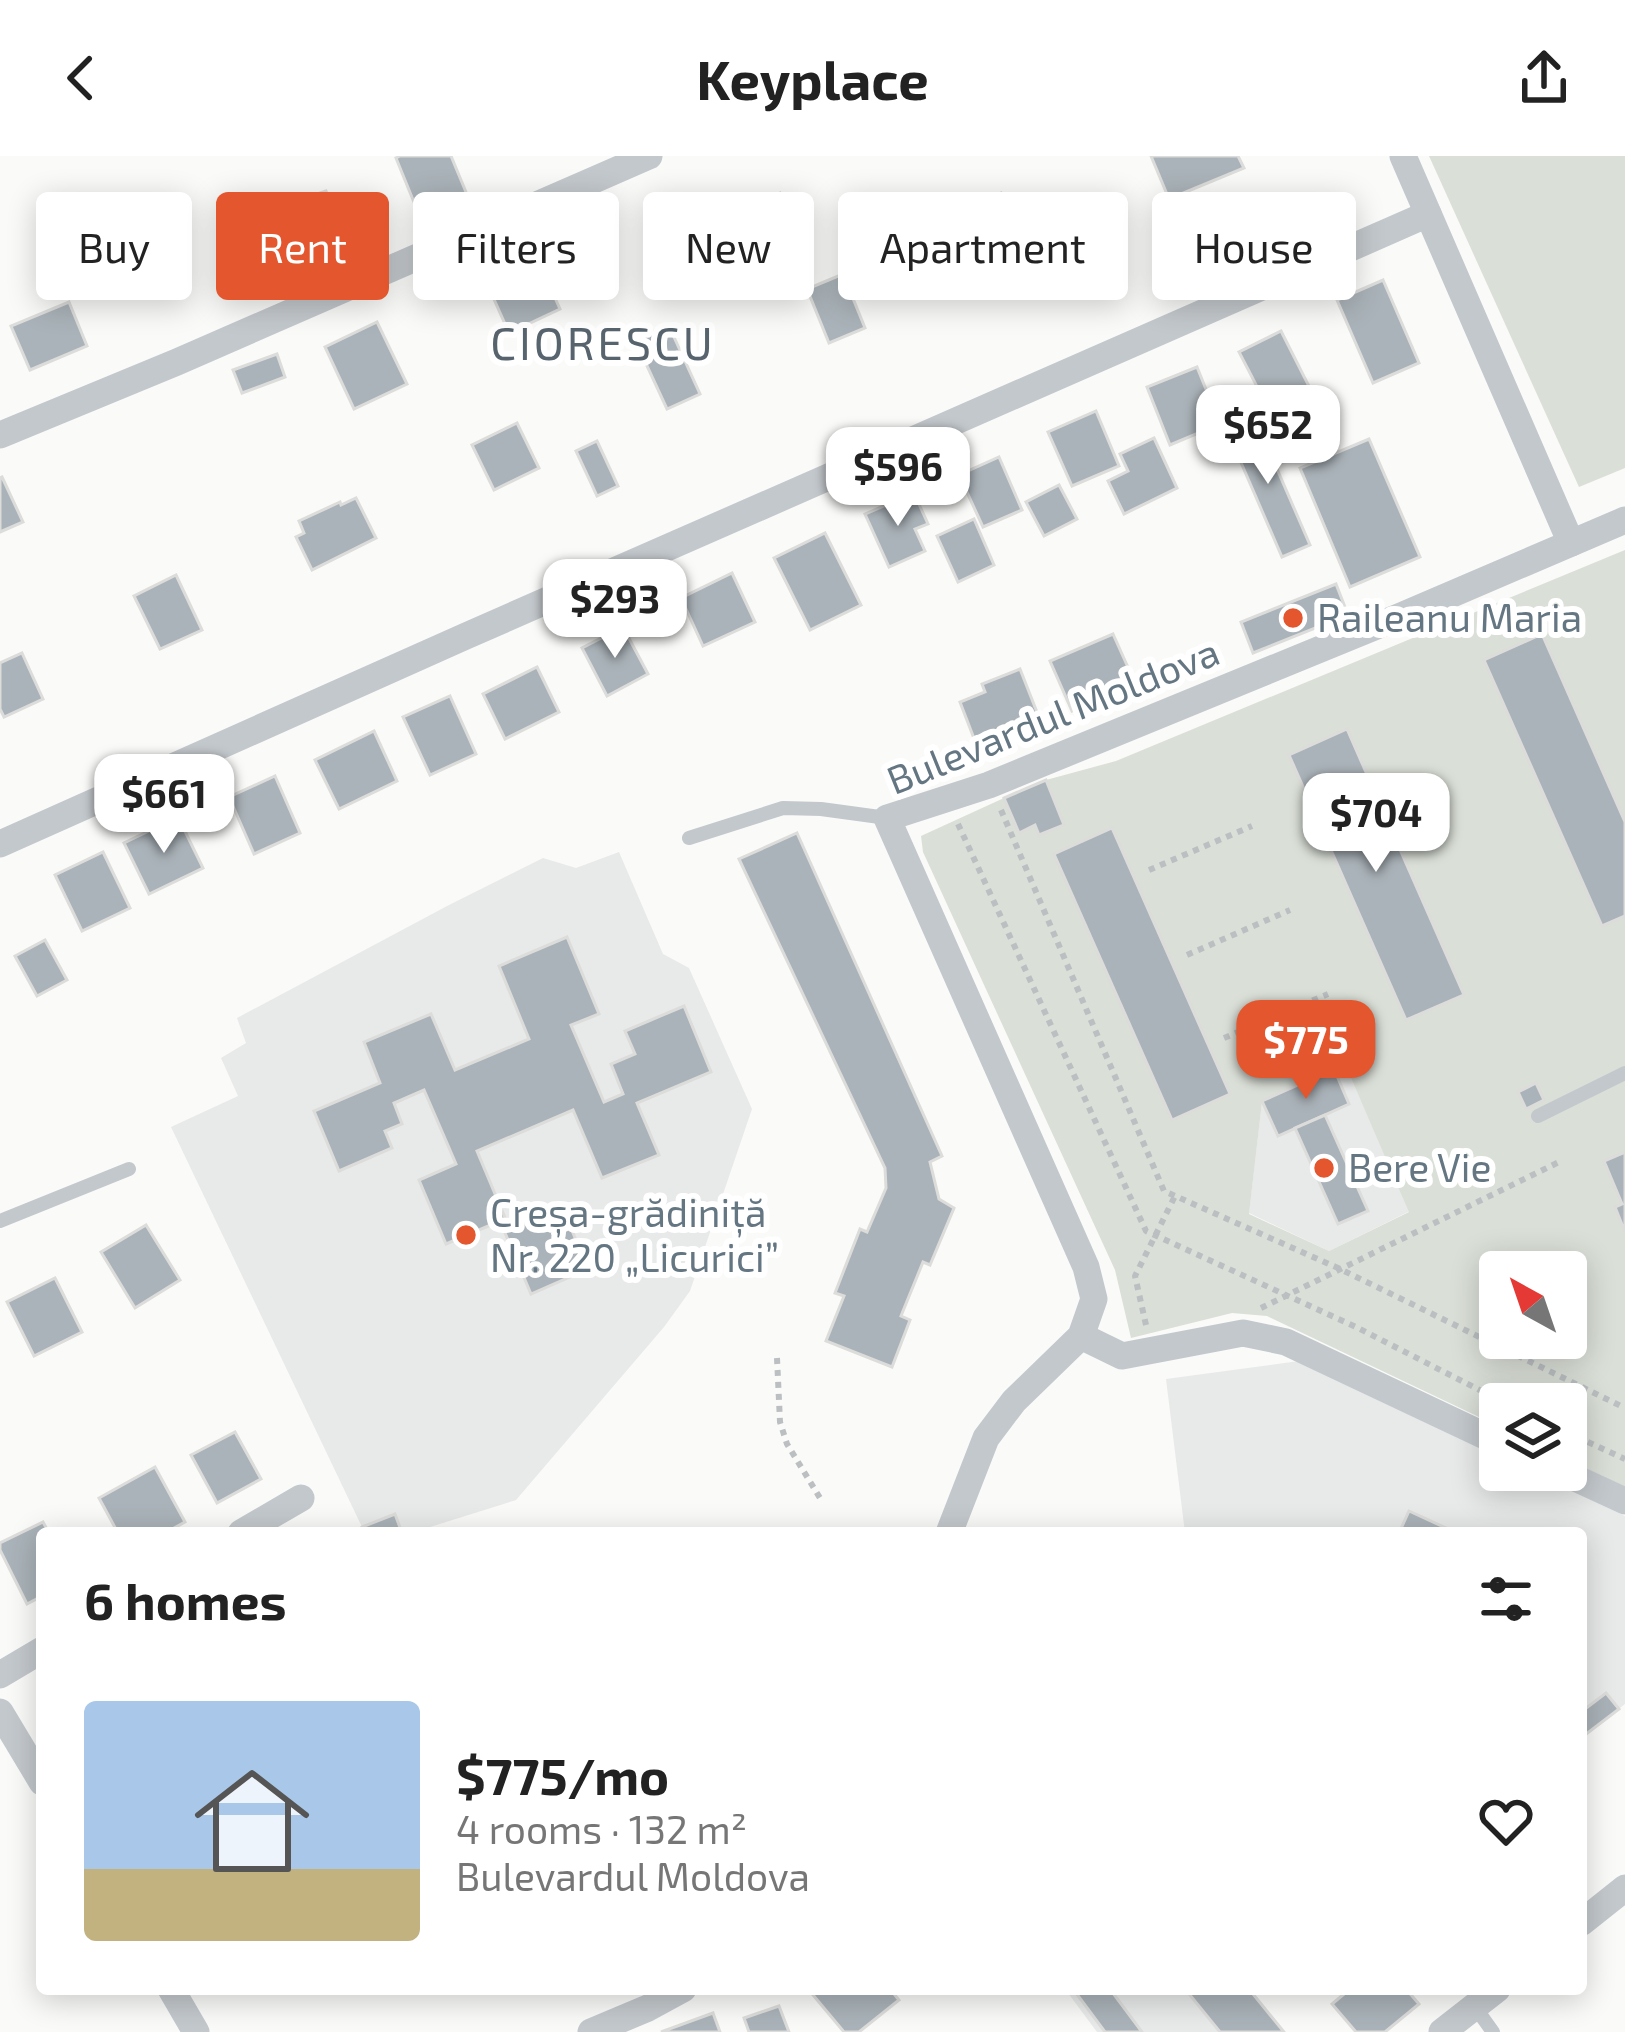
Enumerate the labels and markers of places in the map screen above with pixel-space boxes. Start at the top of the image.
pin: $652 [1197,385,1339,487]
pin: $596 [827,427,969,529]
pin: $293 [544,559,686,661]
place label: Raileanu Maria [1317,593,1582,640]
marker: Raileanu Maria [1280,605,1306,631]
pin: $661 [93,754,235,856]
pin: $704 [1305,773,1447,875]
pin: $775 [1235,1000,1377,1102]
place label: Bere Vie [1348,1143,1491,1190]
marker: Bere Vie [1311,1155,1337,1181]
place label: Creșa-grădiniță Nr. 220 „Licurici” [490,1188,779,1280]
marker: Creșa-grădiniță Nr. 220 „Licurici” [453,1222,479,1248]

